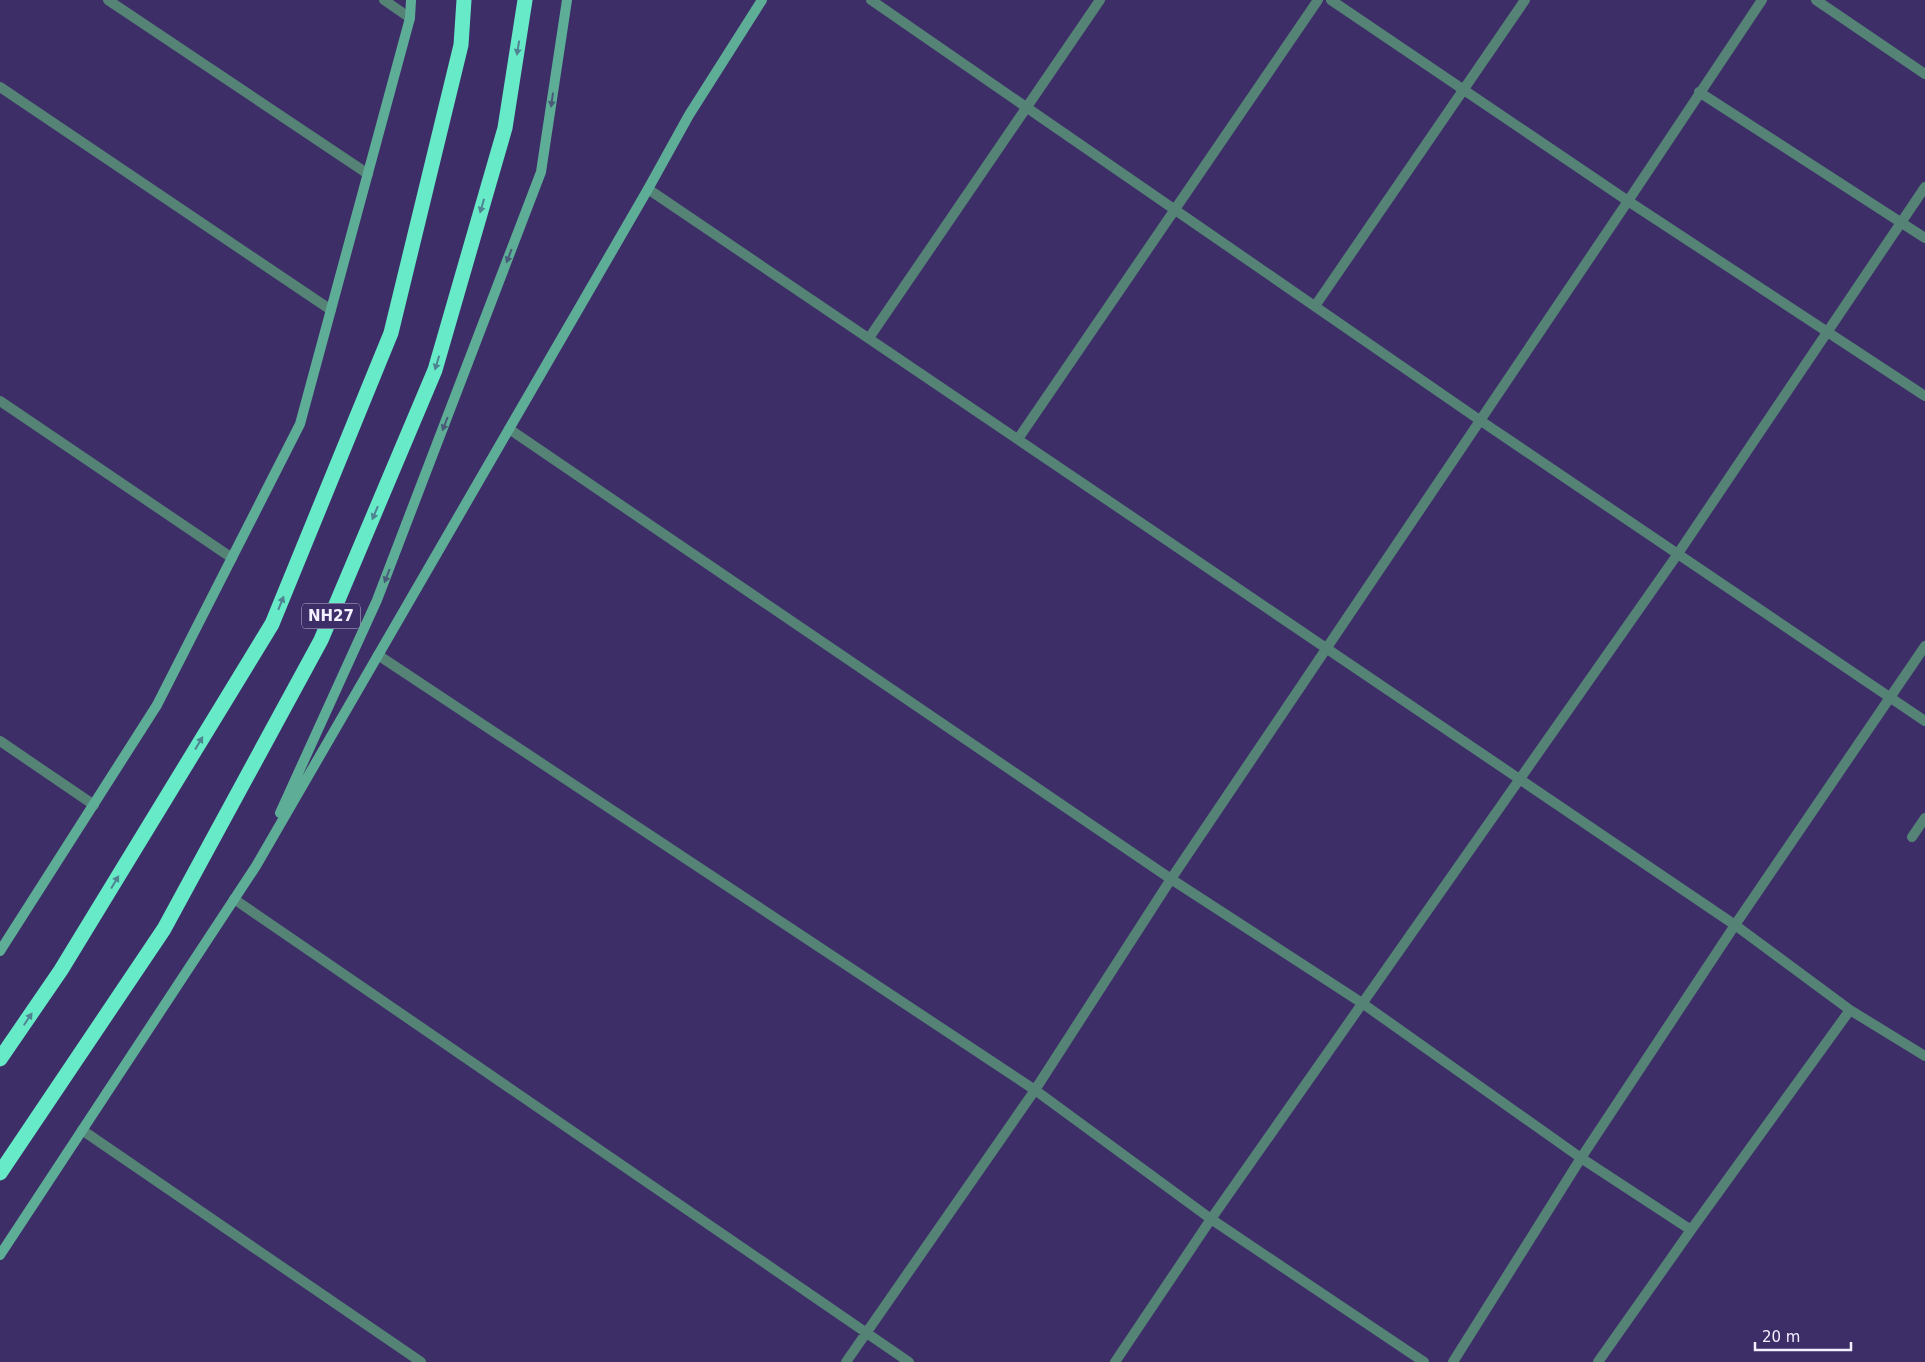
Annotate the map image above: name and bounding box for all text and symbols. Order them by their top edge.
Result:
one-way arrow [513,41,521,57]
one-way arrow [548,92,556,108]
one-way arrow [478,199,486,214]
one-way arrow [505,249,513,264]
one-way arrow [433,355,441,370]
one-way arrow [441,417,449,432]
one-way arrow [371,506,379,521]
one-way arrow [382,569,390,583]
one-way arrow [277,596,285,610]
road number: NH27 [302,604,360,628]
one-way arrow [195,737,204,750]
one-way arrow [110,875,119,888]
one-way arrow [23,1012,33,1026]
scale bar [1755,1320,1851,1352]
text: 20 m [1762,1328,1800,1346]

